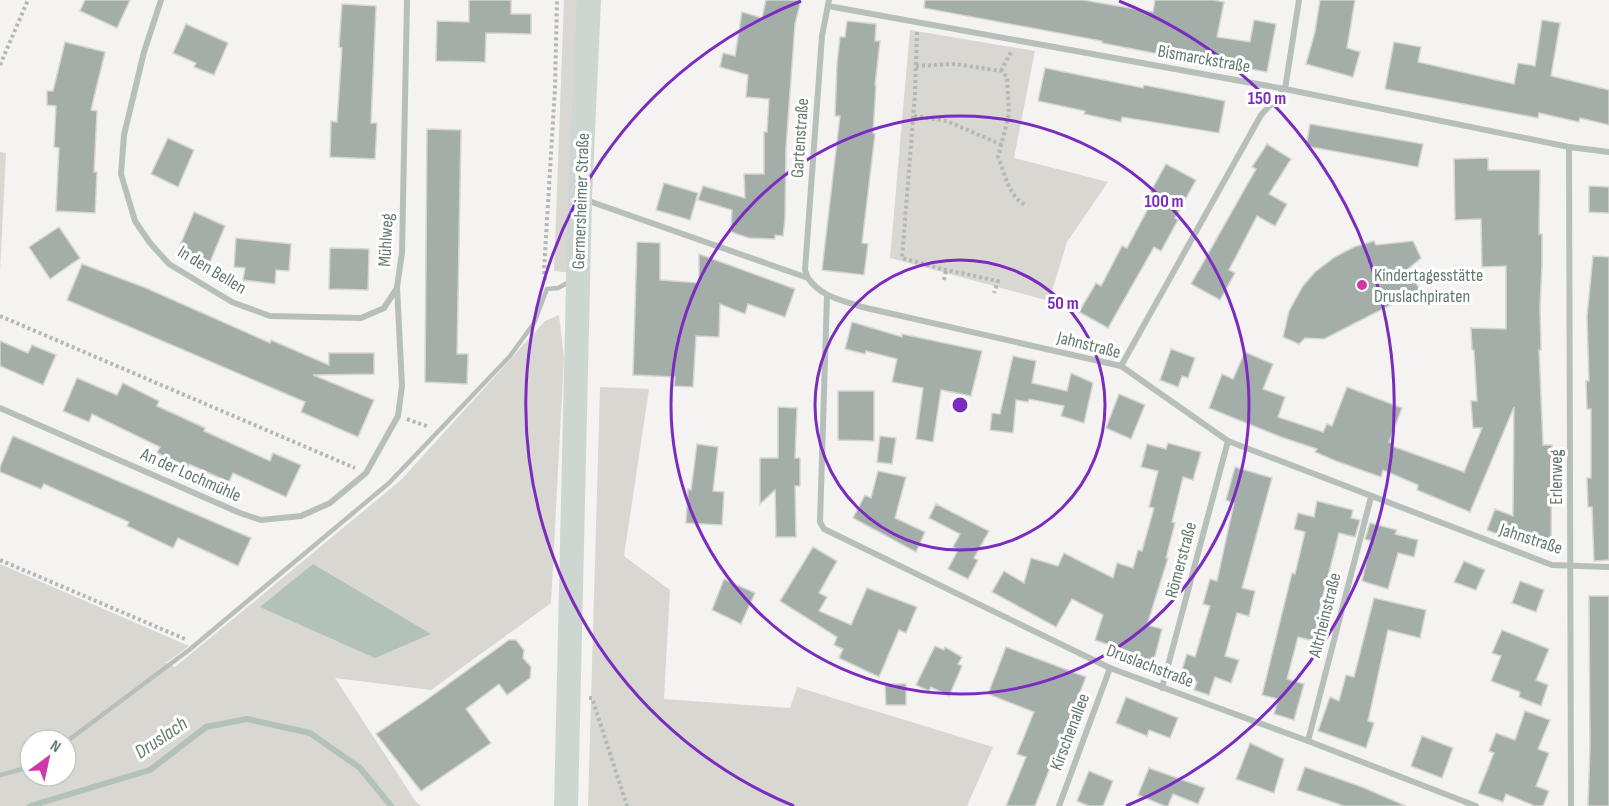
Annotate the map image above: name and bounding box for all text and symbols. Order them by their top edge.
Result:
street label: Bismarckstraße [1156,41,1252,77]
text: 150 m [1248,88,1286,109]
street label: Gartenstraße [787,97,813,179]
street label: Germersheimer Straße [568,132,594,270]
text: 100 m [1145,191,1184,212]
street label: Mühlweg [374,213,398,267]
street label: In den Bellen [174,241,250,299]
place label: Kindertagesstätte Druslachpiraten [1374,265,1483,307]
marker: Kindertagesstätte Druslachpiraten [1355,278,1369,292]
text: 50 m [1047,293,1079,314]
street label: Jahnstraße [1054,327,1123,363]
centre of rings [950,395,970,415]
street label: An der Lochmühle [137,443,244,506]
street label: Erlenweg [1546,449,1567,505]
street label: Jahnstraße [1496,519,1565,559]
street label: Römerstraße [1161,520,1201,600]
street label: Altrheinstraße [1304,570,1346,660]
street label: Druslachstraße [1103,640,1197,692]
street label: Kirschenallee [1046,691,1094,773]
water label: Druslach [130,712,192,764]
north arrow [18,728,78,788]
text: N [47,736,64,757]

